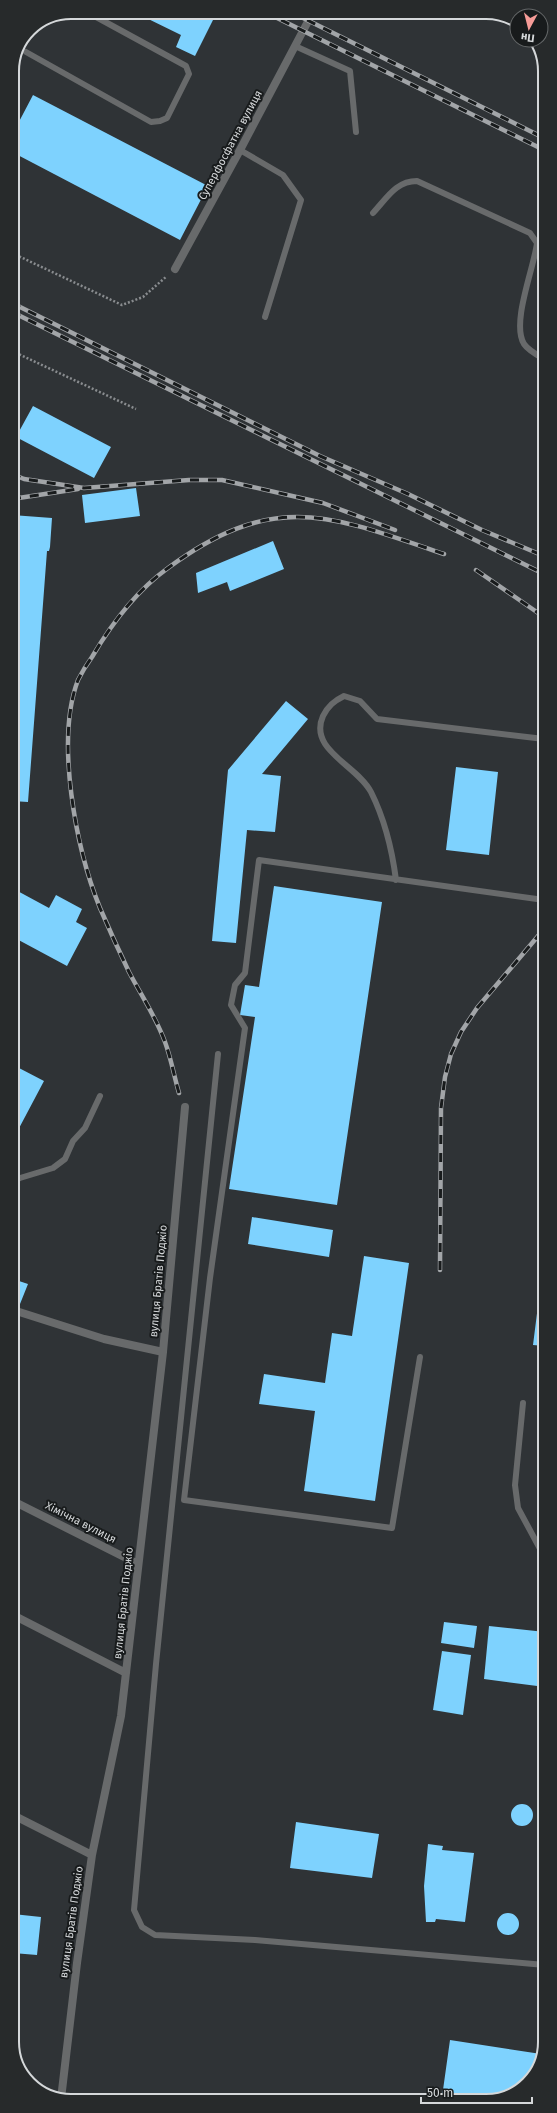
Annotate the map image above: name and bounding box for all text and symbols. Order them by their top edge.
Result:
north arrow [509,8,549,48]
text: Пн [520,30,535,45]
street label: Суперфосфатна вулиця [196,88,265,202]
street label: вулиця Братів Поджіо [147,1224,170,1338]
street label: Хімічна вулиця [43,1499,118,1546]
street label: вулиця Братів Поджіо [111,1546,136,1660]
street label: вулиця Братів Поджіо [57,1865,86,1979]
scale bar [421,2079,532,2105]
text: 50 m [427,2086,453,2100]

